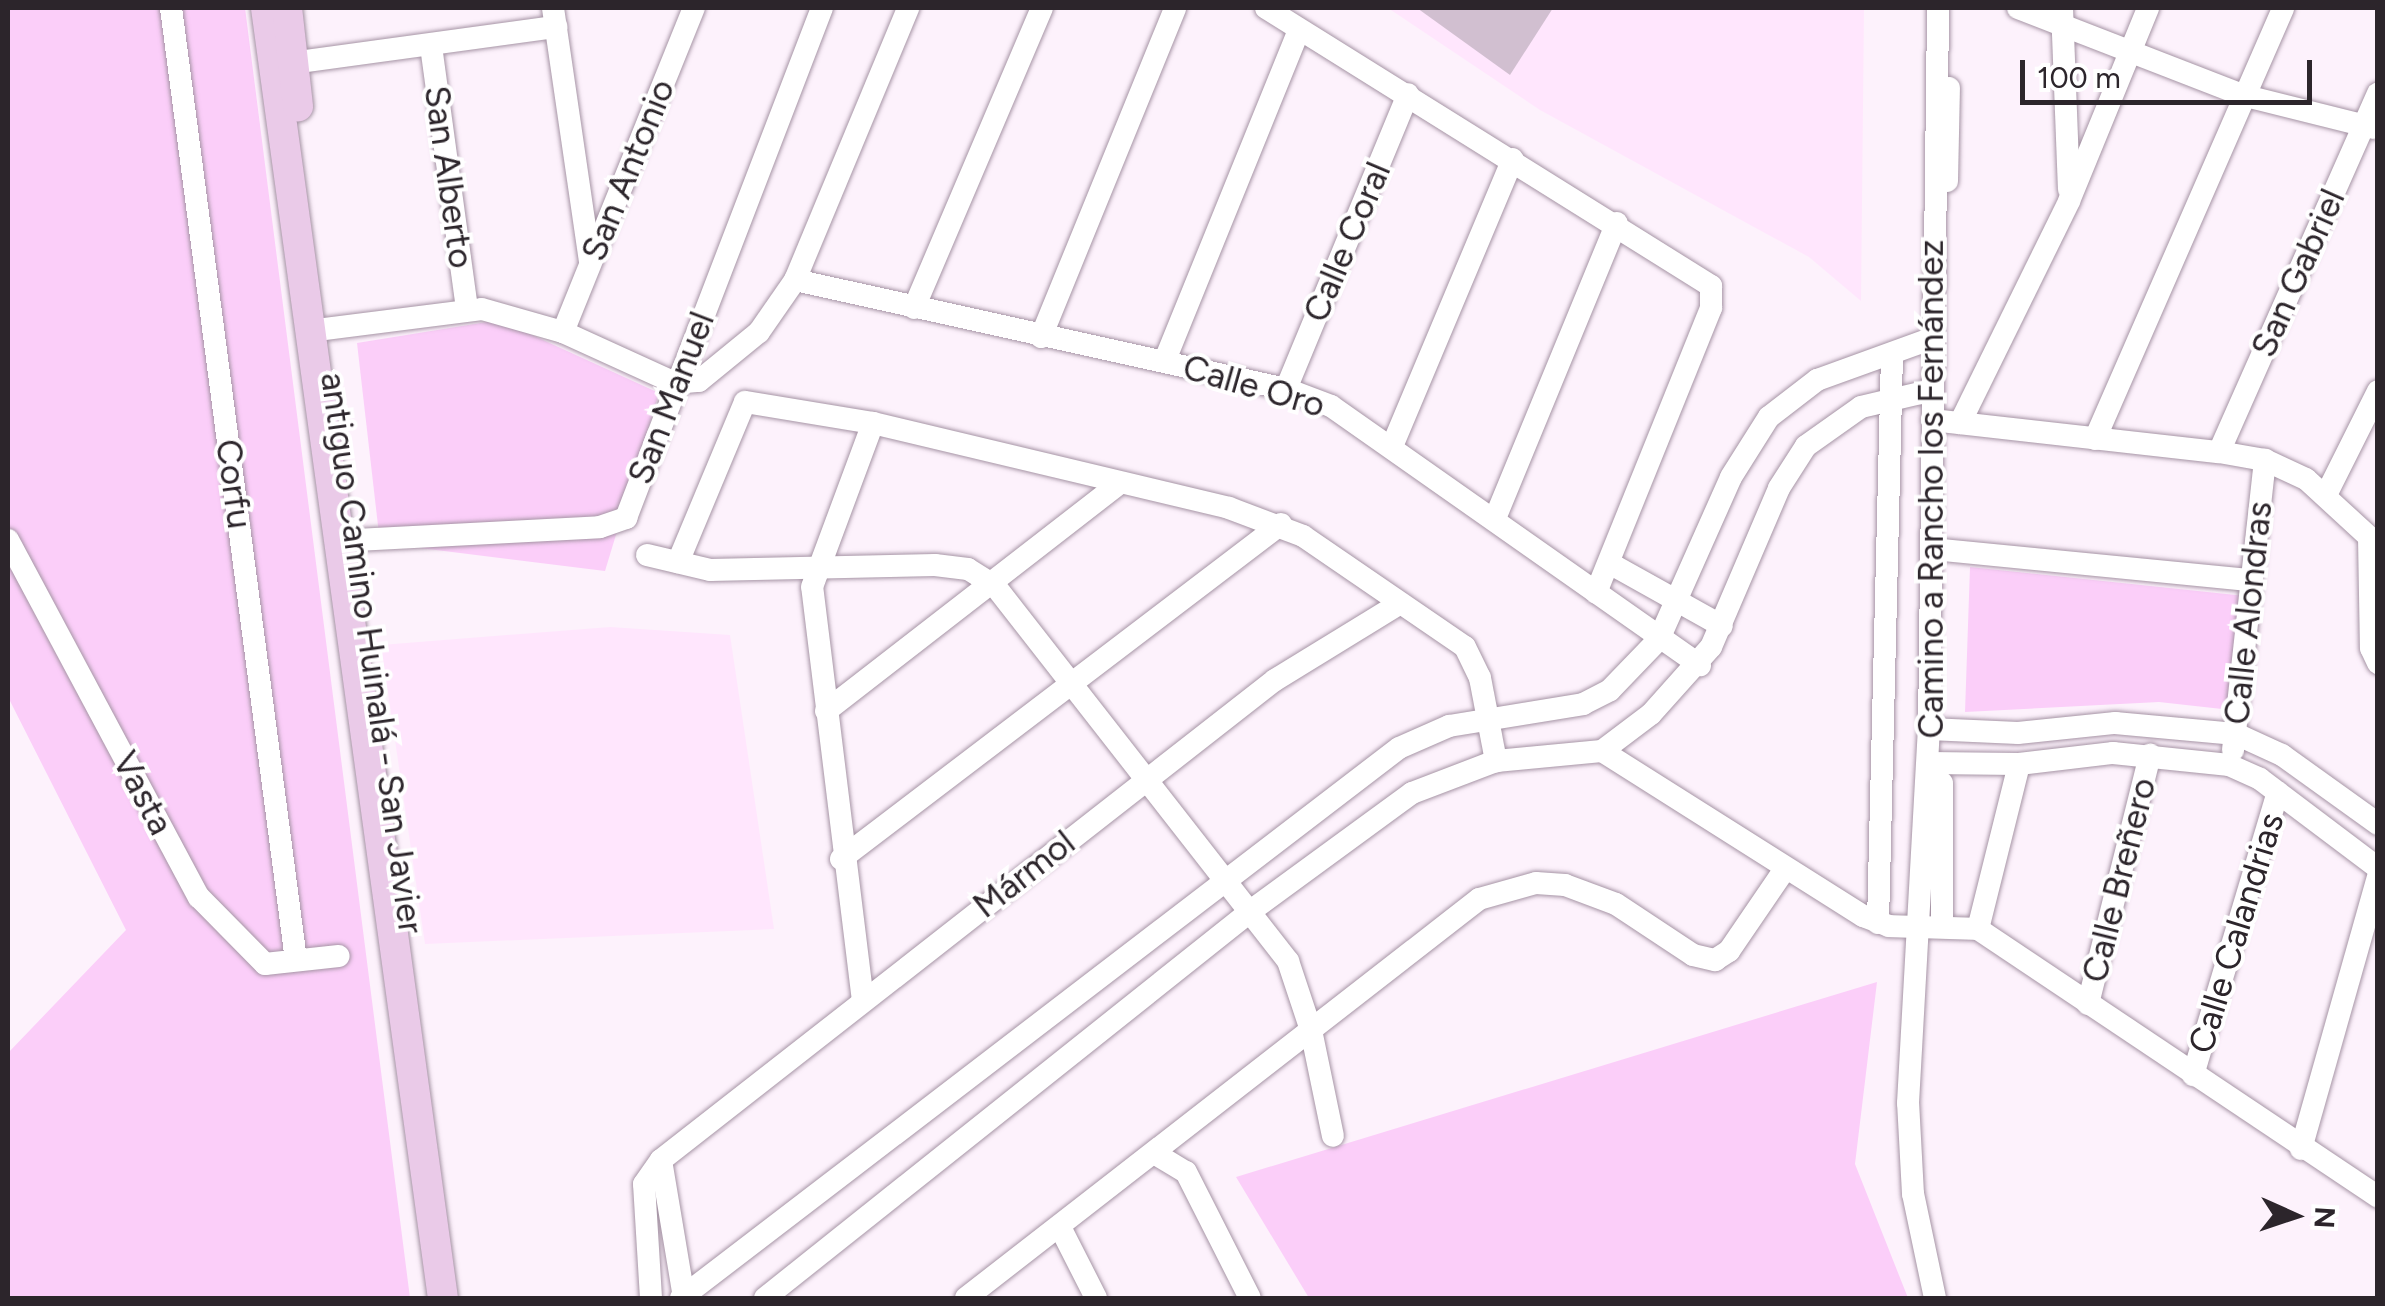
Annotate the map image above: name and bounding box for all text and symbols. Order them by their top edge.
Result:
scale bar [2025,40,2318,102]
text: 100 m [2037,59,2121,96]
street label: San Antonio [573,73,683,267]
street label: San Alberto [415,83,483,271]
street label: Calle Coral [1295,156,1399,328]
street label: San Gabriel [2242,183,2354,363]
street label: Camino a Rancho los Fernández [1910,239,1952,739]
street label: San Manuel [619,306,723,490]
street label: Calle Oro [1178,346,1330,426]
street label: antiguo Camino Huinalá - San Javier [312,370,432,936]
street label: Corfu [207,437,261,531]
street label: Calle Alondras [2215,499,2281,727]
street label: Vasta [104,744,182,842]
street label: Calle Breñero [2073,773,2165,987]
street label: Calle Calandrias [2180,808,2292,1058]
street label: Mármol [965,821,1083,927]
north arrow [2245,1166,2345,1266]
text: N [2307,1206,2343,1229]

